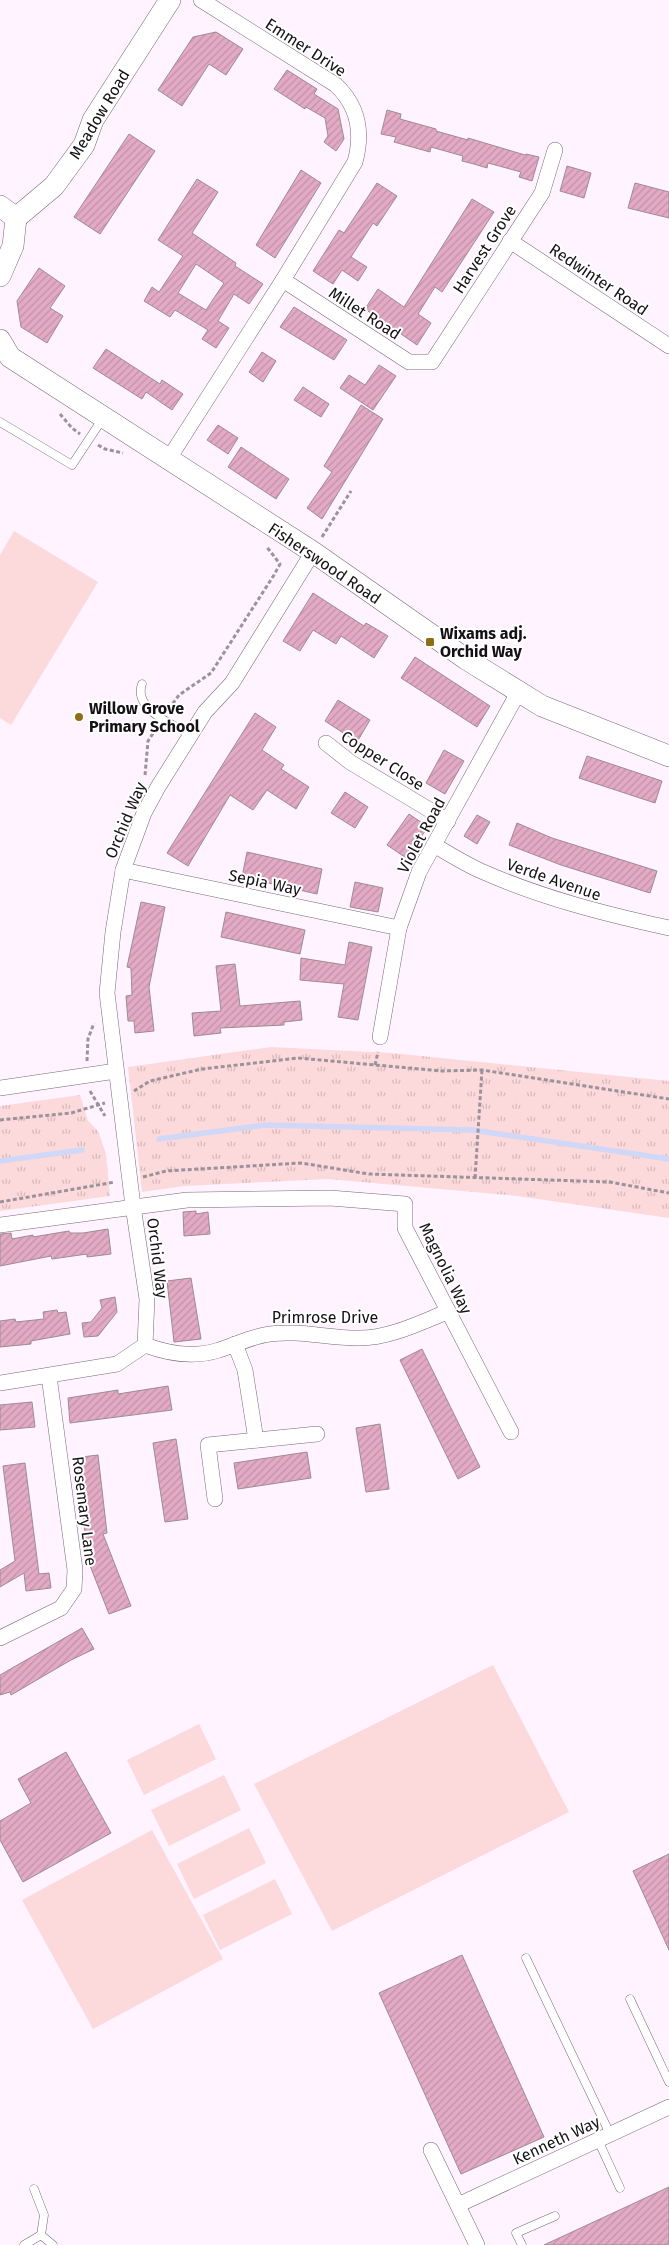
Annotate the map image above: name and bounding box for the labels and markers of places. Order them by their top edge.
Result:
place label: Wixams adj. Orchid Way [440,624,527,661]
marker: Wixams adj. Orchid Way [424,636,436,648]
place label: Willow Grove Primary School [89,699,200,736]
marker: Willow Grove Primary School [73,711,85,723]

